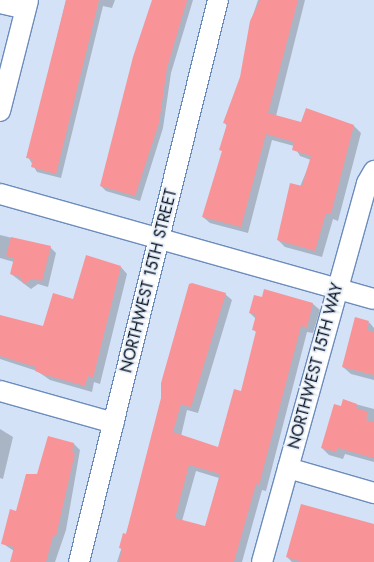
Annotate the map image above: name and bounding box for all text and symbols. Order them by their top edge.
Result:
street label: NORTHWEST 15TH STREET [117,187,181,375]
street label: NORTHWEST 15TH WAY [285,281,347,451]

